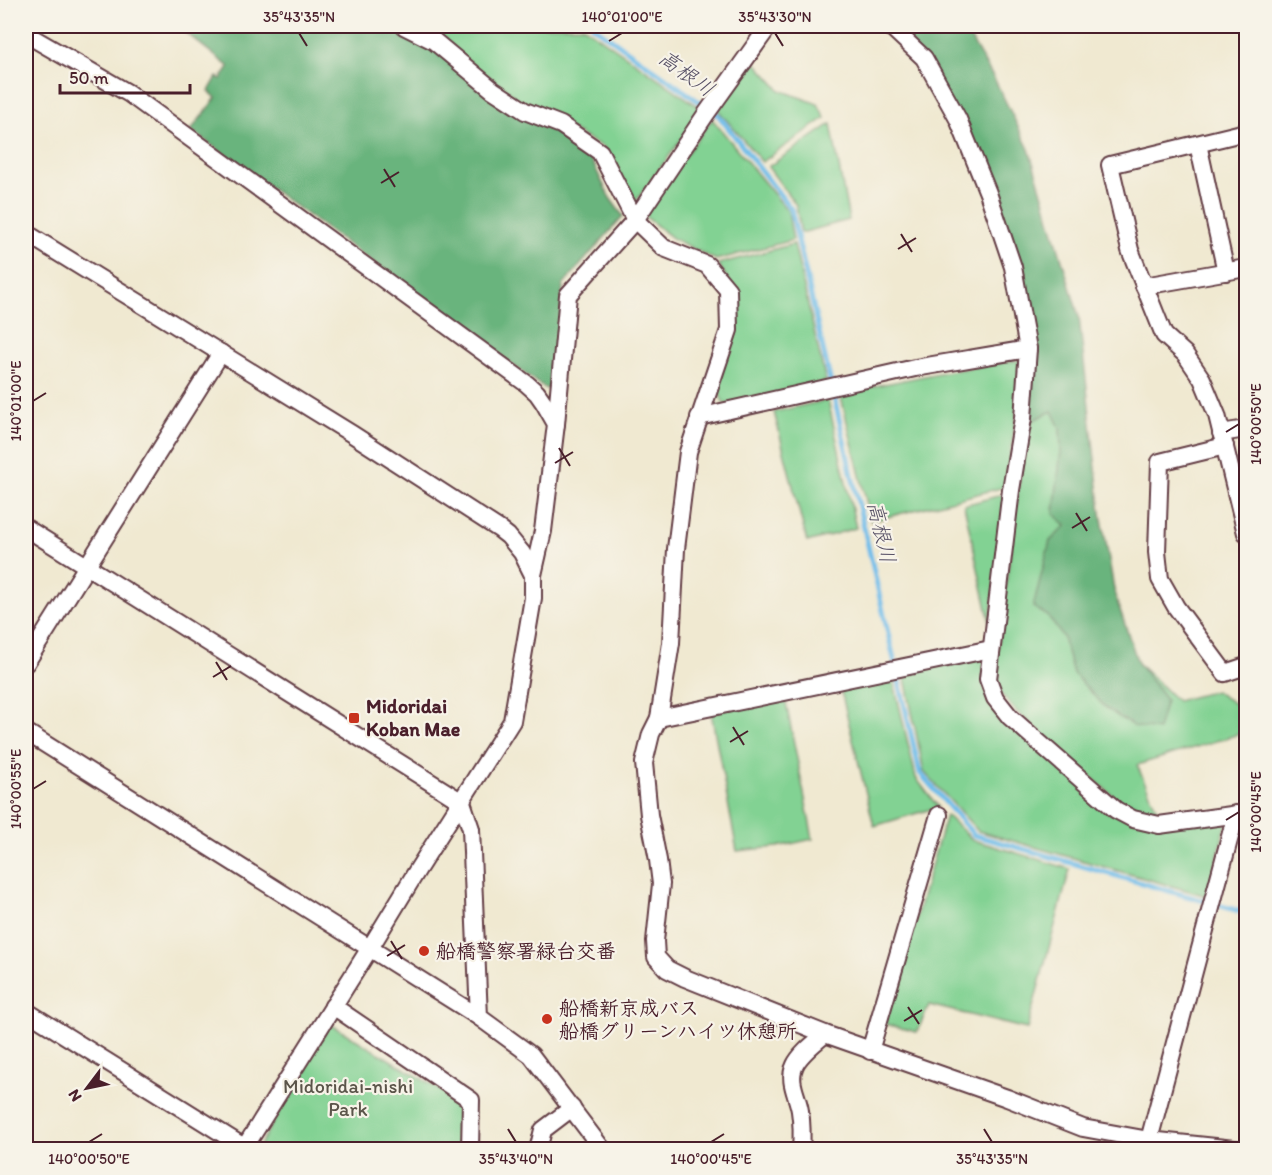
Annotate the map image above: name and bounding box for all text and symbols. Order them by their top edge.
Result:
text: 35°43'35"N [263,8,335,26]
text: 140°01'00"E [582,8,662,26]
text: 35°43'30"N [738,8,812,26]
water label: 高根川 [654,44,720,102]
scale bar [60,57,190,95]
text: 50 m [69,67,109,89]
text: 140°01'00"E [7,361,25,441]
text: 140°00'50"E [1247,383,1265,465]
water label: 高根川 [863,498,901,566]
place label: Midoridai Koban Mae [366,694,461,741]
marker: Midoridai Koban Mae [347,711,361,725]
text: 140°00'55"E [7,749,25,829]
text: 140°00'45"E [1247,771,1265,853]
place label: 船橋警察署緑台交番 [436,939,616,963]
marker: 船橋警察署緑台交番 [417,944,431,958]
place label: 船橋新京成バス 船橋グリーンハイツ休憩所 [559,996,797,1043]
marker: 船橋新京成バス 船橋グリーンハイツ休憩所 [540,1012,554,1026]
north arrow [57,1058,117,1118]
park label: Midoridai-nishi Park [283,1074,413,1121]
text: N [64,1086,86,1105]
text: 140°00'50"E [48,1150,130,1168]
text: 35°43'40"N [479,1150,553,1168]
text: 140°00'45"E [670,1150,752,1168]
text: 35°43'35"N [956,1150,1028,1168]

